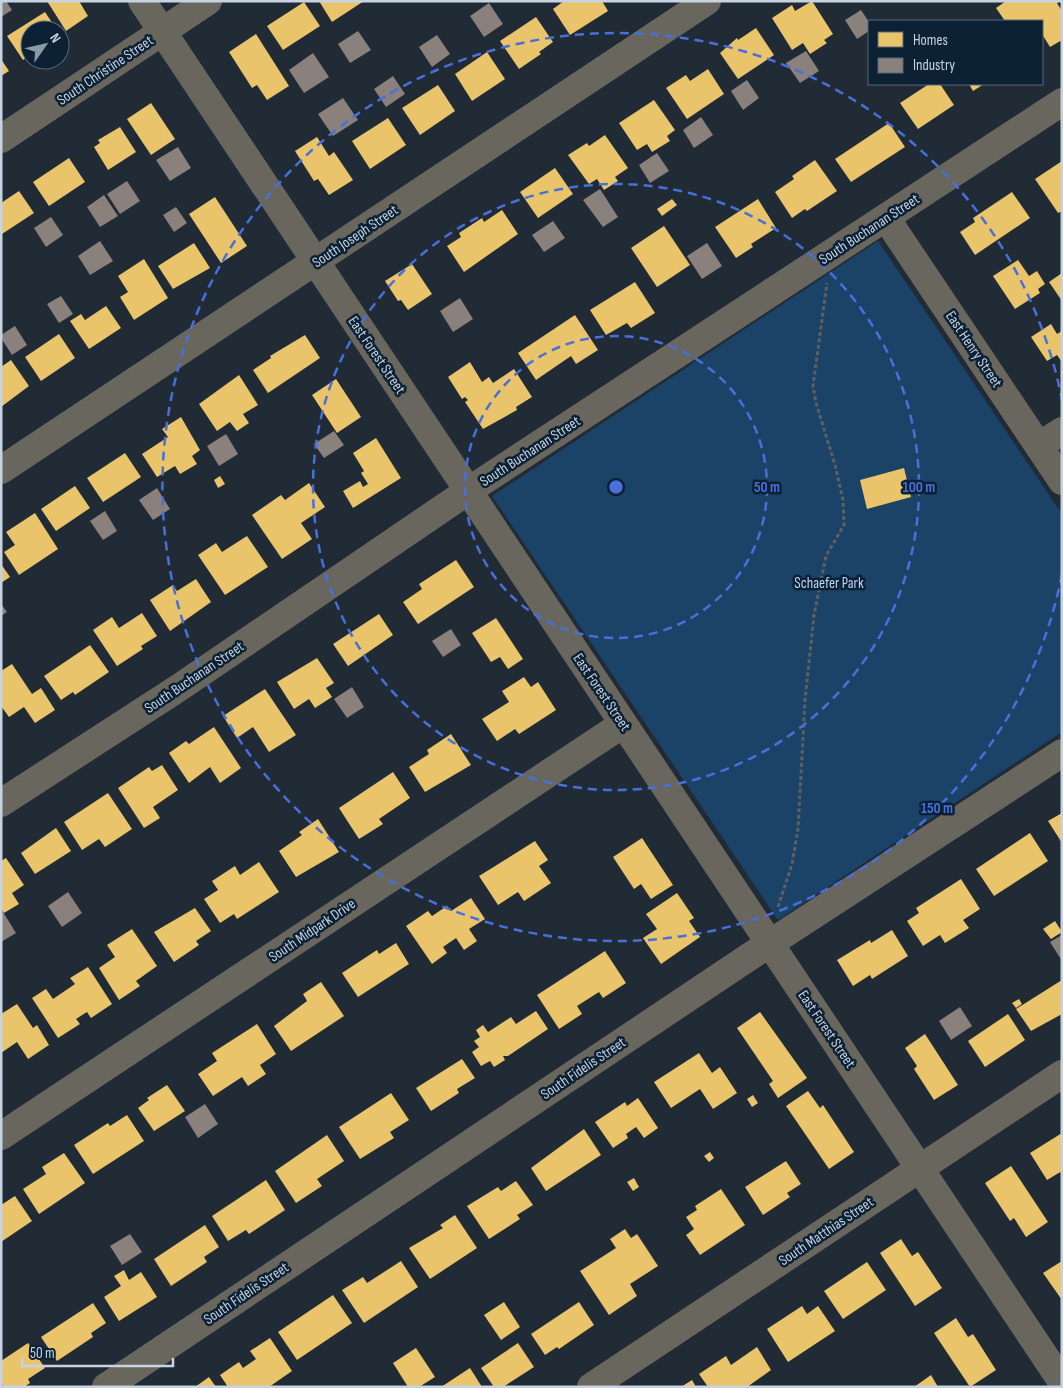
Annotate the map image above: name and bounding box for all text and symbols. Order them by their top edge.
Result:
north arrow [20,20,70,70]
legend [868,20,1043,85]
text: N [46,30,65,46]
street label: South Christine Street [53,31,158,110]
text: Homes [913,31,948,50]
text: Industry [913,56,955,75]
street label: South Buchanan Street [815,190,923,269]
street label: South Joseph Street [309,200,402,272]
street label: East Henry Street [941,307,1006,392]
street label: East Forest Street [344,313,410,398]
street label: South Buchanan Street [476,412,584,491]
centre of rings [607,478,625,496]
text: 50 m [754,478,780,497]
text: 100 m [903,478,935,497]
park label: Schaefer Park [794,574,864,593]
street label: South Buchanan Street [141,637,248,718]
street label: East Forest Street [569,650,635,735]
text: 150 m [921,799,953,818]
street label: South Midpark Drive [265,894,359,966]
street label: East Forest Street [794,987,860,1072]
street label: South Fidelis Street [537,1033,630,1104]
street label: South Matthias Street [775,1192,878,1270]
street label: South Fidelis Street [200,1258,293,1329]
scale bar [22,1336,174,1368]
text: 50 m [30,1344,55,1363]

